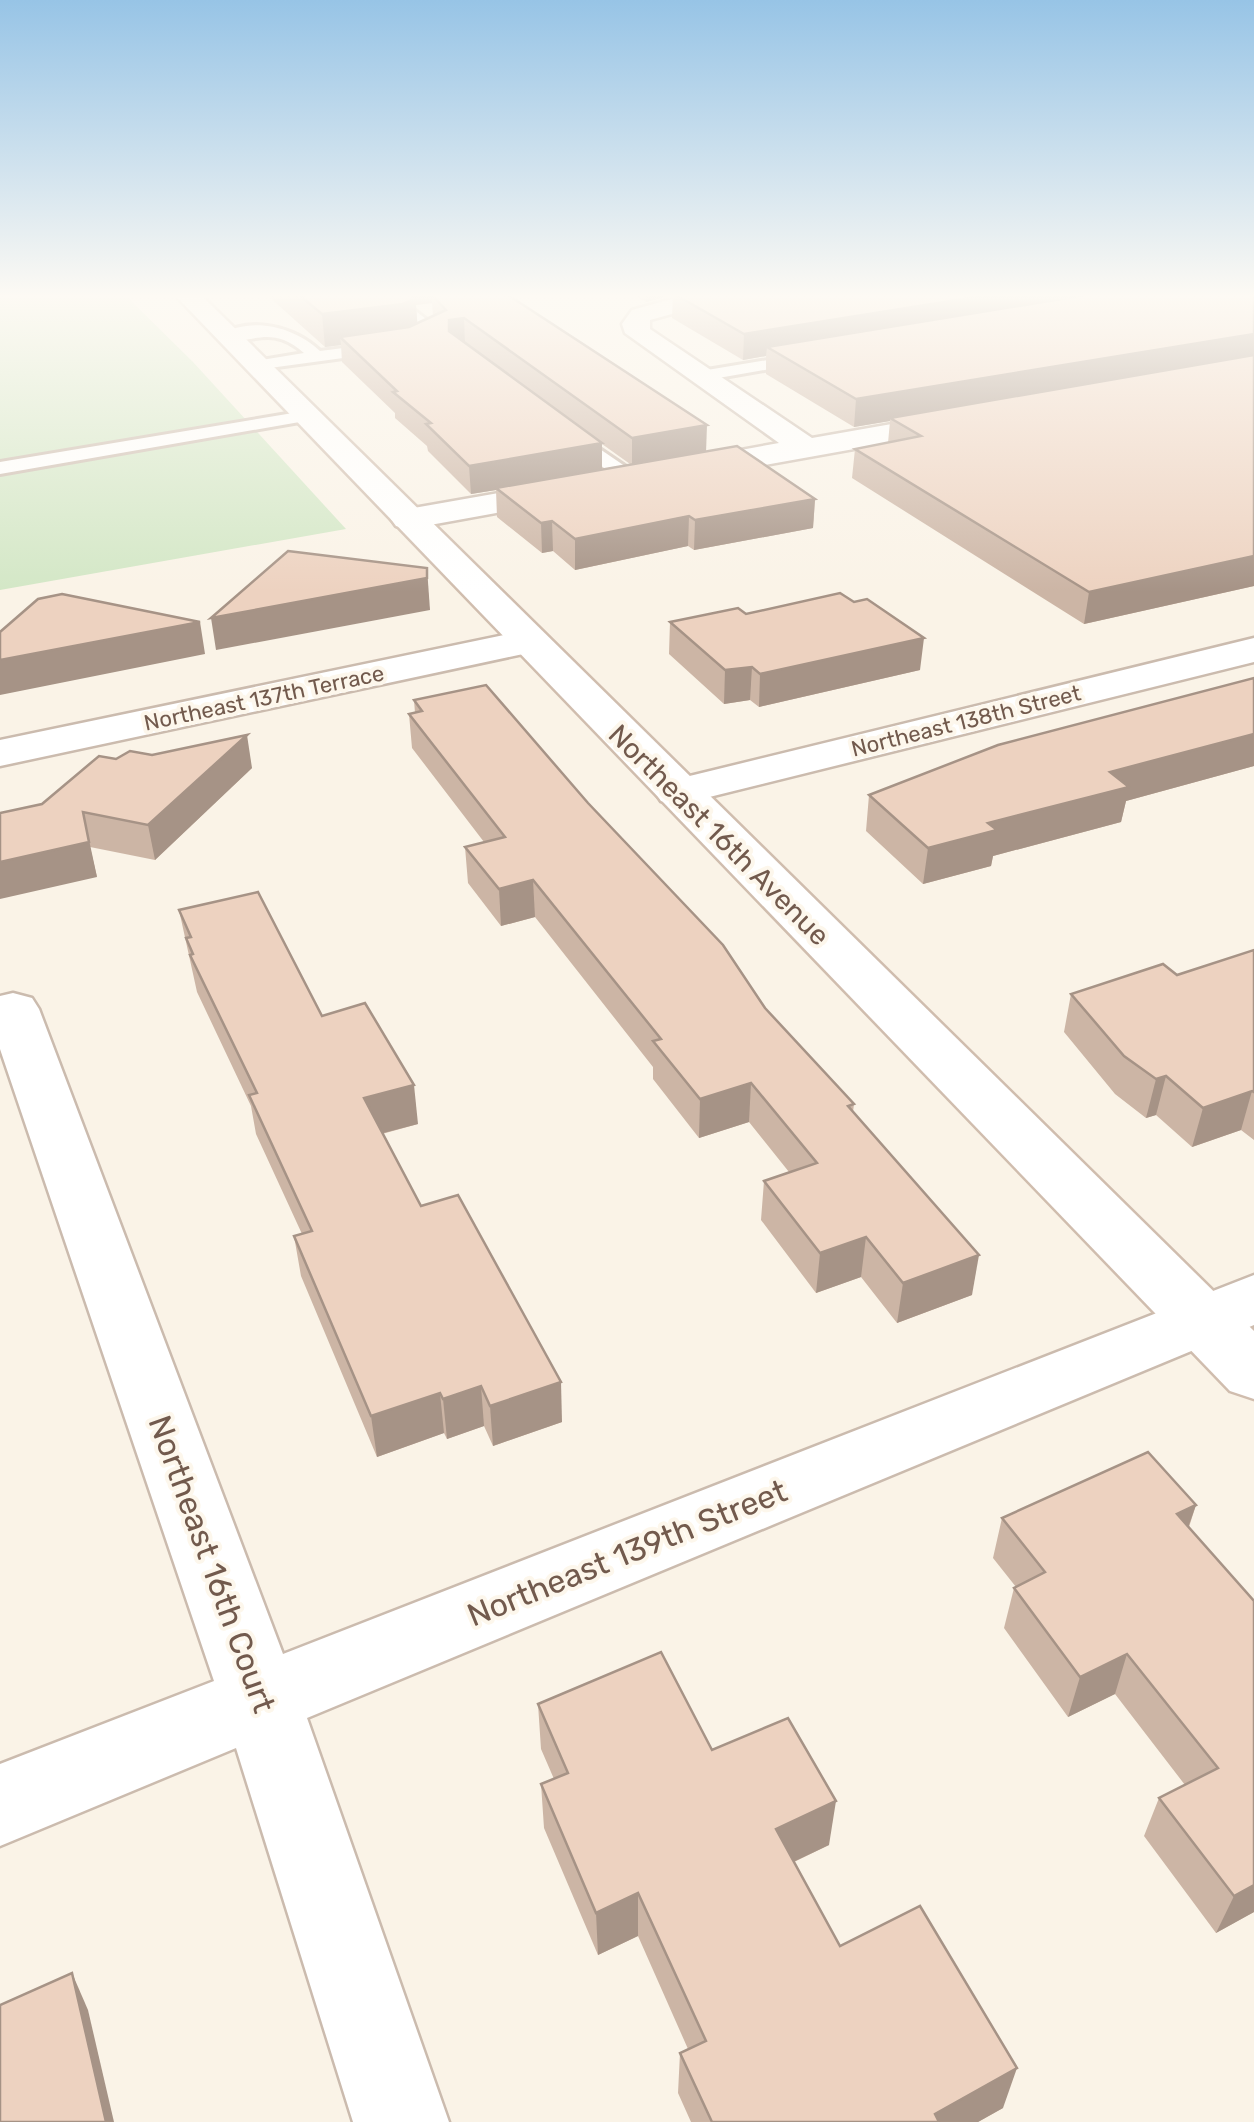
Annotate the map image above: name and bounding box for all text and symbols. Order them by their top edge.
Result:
street label: Northeast 137th Terrace [141,659,387,737]
street label: Northeast 138th Street [848,679,1084,763]
street label: Northeast 16th Avenue [602,718,836,952]
street label: Northeast 16th Court [141,1410,283,1718]
street label: Northeast 139th Street [462,1471,792,1635]

